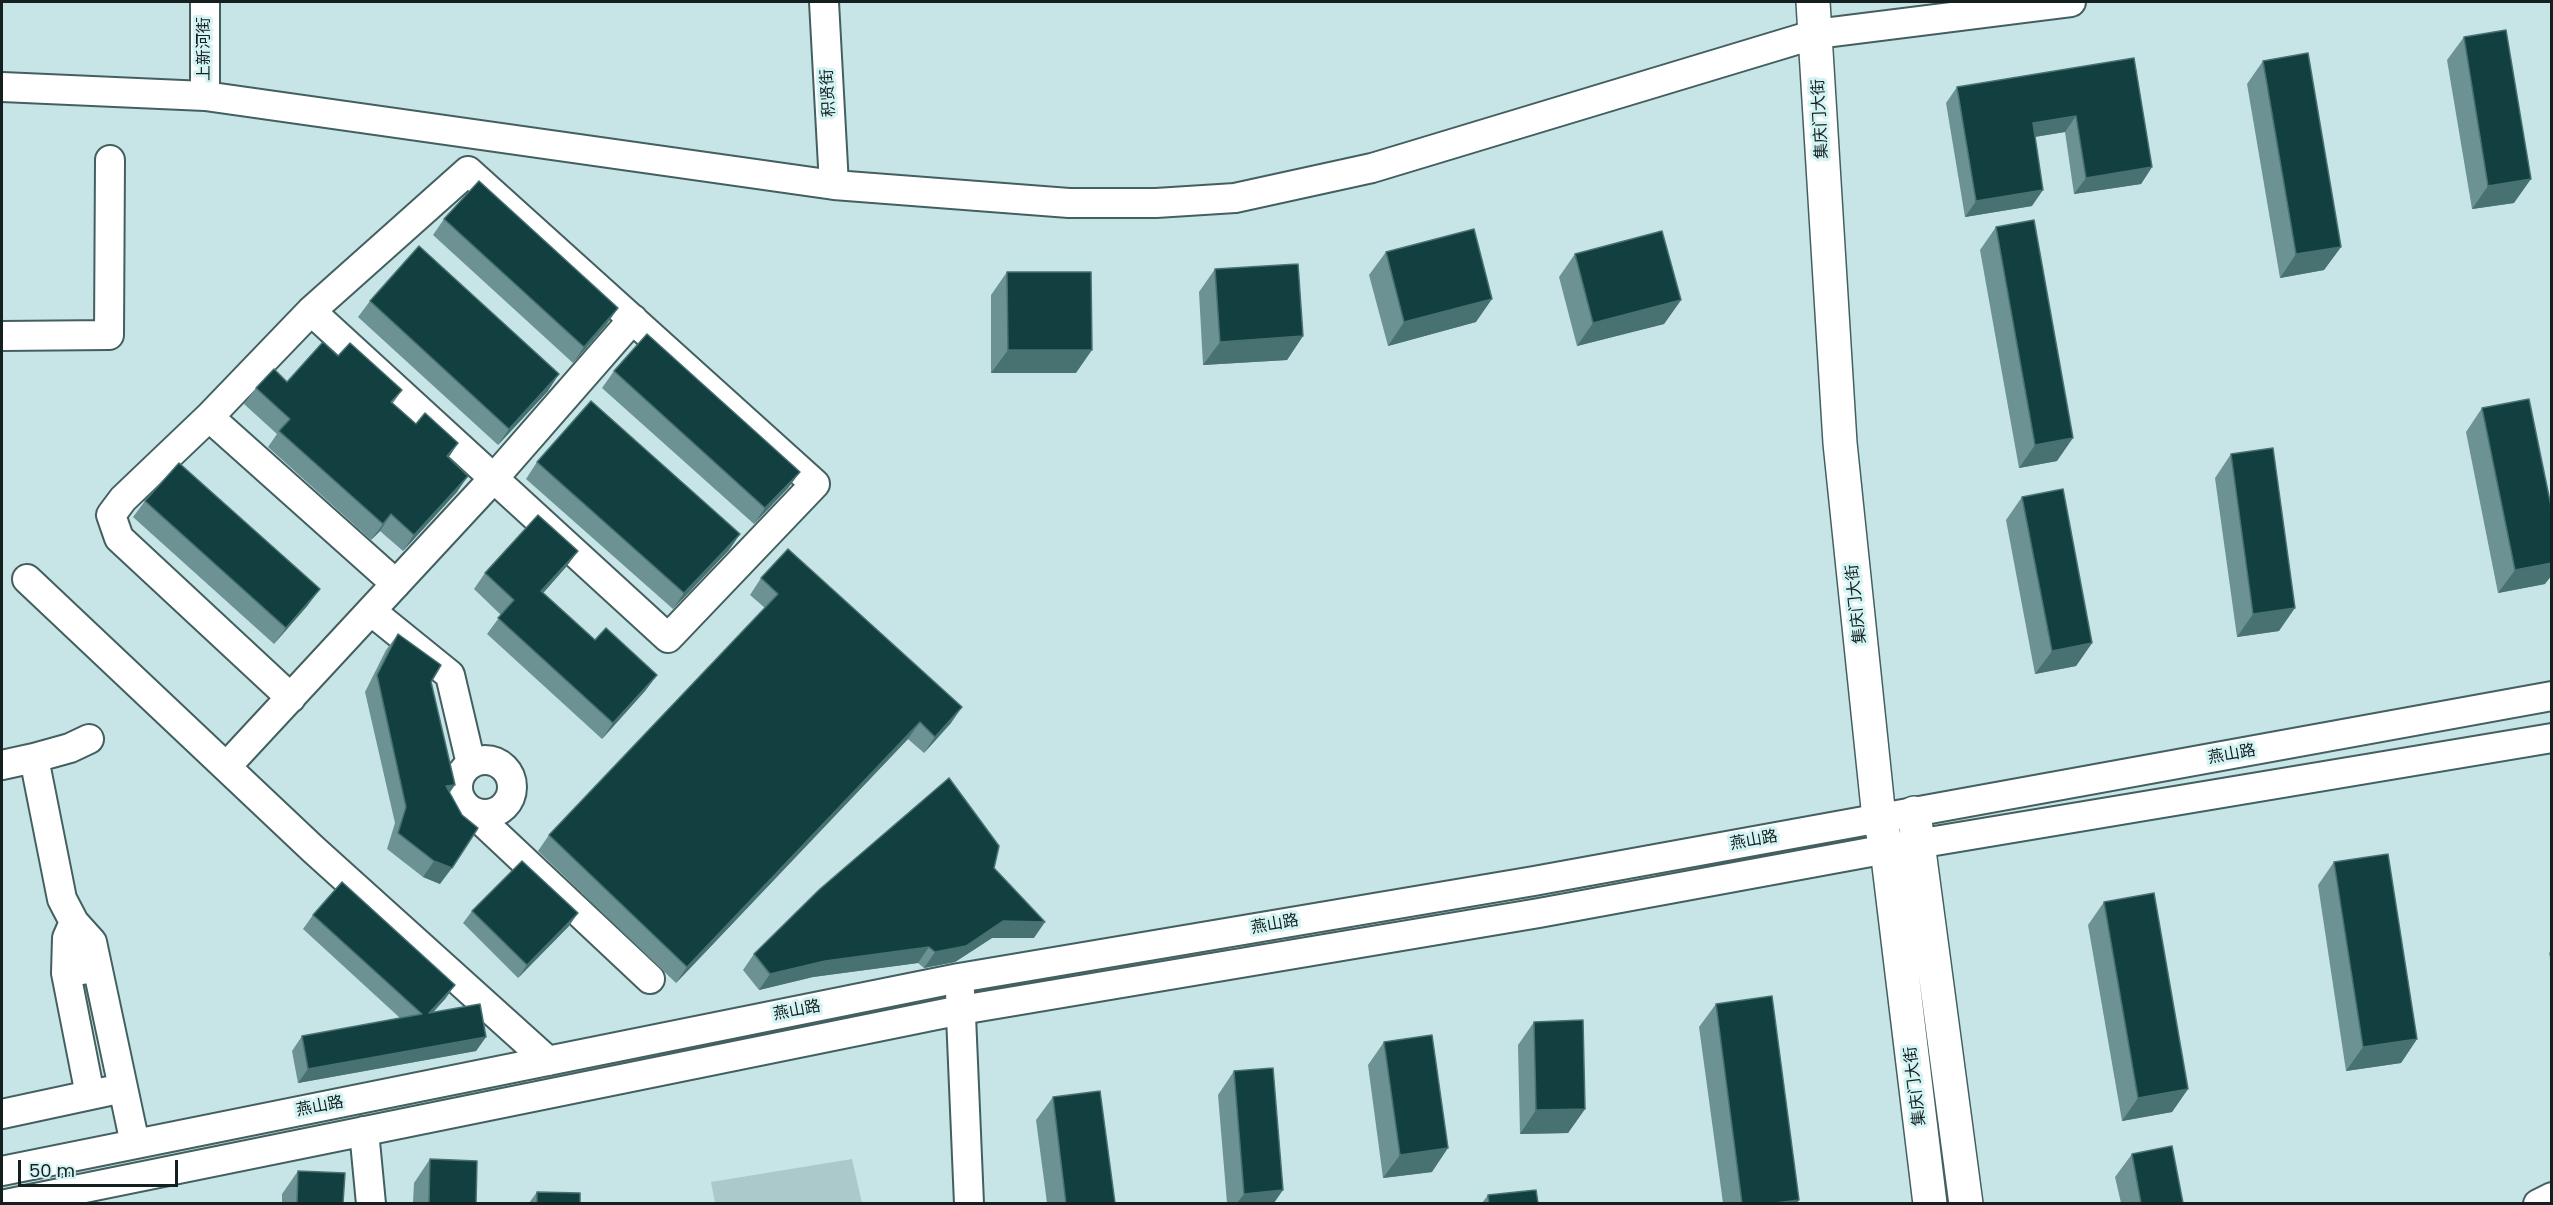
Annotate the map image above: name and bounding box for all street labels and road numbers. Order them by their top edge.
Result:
street label: 上新河街 [195,17,215,81]
street label: 积贤街 [818,69,840,117]
street label: 集庆门大街 [1809,79,1833,159]
street label: 集庆门大街 [1843,563,1871,645]
street label: 燕山路 [2207,741,2257,769]
street label: 燕山路 [1729,827,1779,855]
street label: 燕山路 [1250,911,1300,939]
street label: 燕山路 [772,997,822,1025]
street label: 集庆门大街 [1902,1045,1930,1127]
street label: 燕山路 [295,1093,345,1121]

